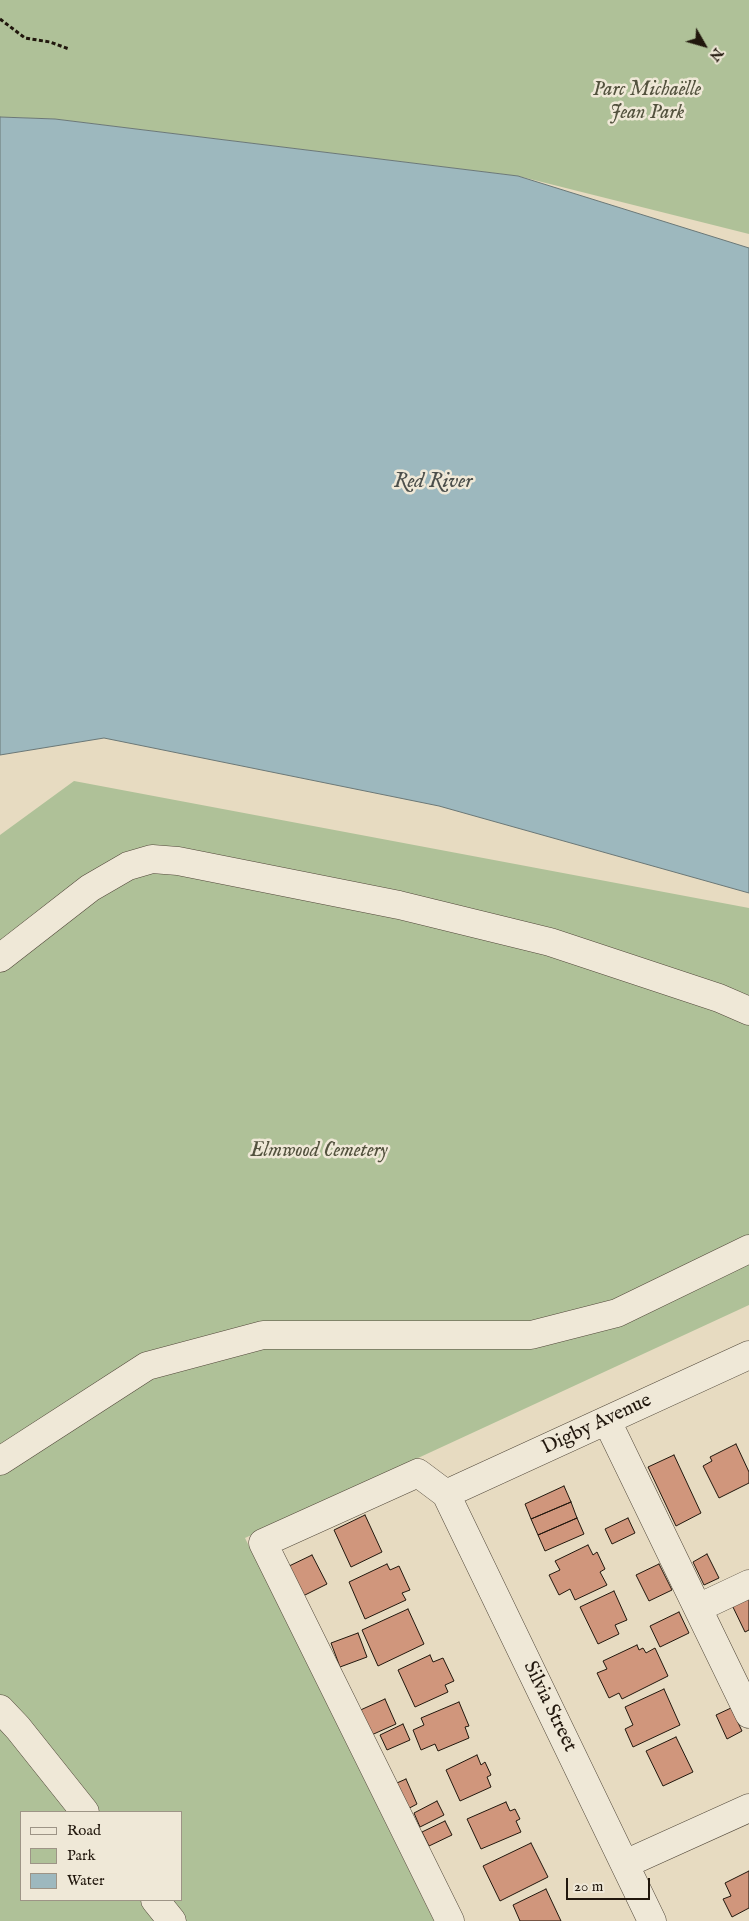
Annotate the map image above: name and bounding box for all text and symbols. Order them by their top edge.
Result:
north arrow [679,20,729,70]
text: N [705,44,727,65]
park label: Parc Michaëlle Jean Park [593,79,701,126]
water label: Red River [394,470,472,496]
park label: Elmwood Cemetery [250,1140,388,1164]
street label: Digby Avenue [538,1389,656,1461]
street label: Silvia Street [517,1658,581,1756]
legend [20,1811,182,1901]
text: Road [67,1821,101,1840]
text: Park [67,1846,96,1865]
scale bar [569,1868,653,1900]
text: Water [67,1871,104,1890]
text: 20 m [574,1877,603,1896]

